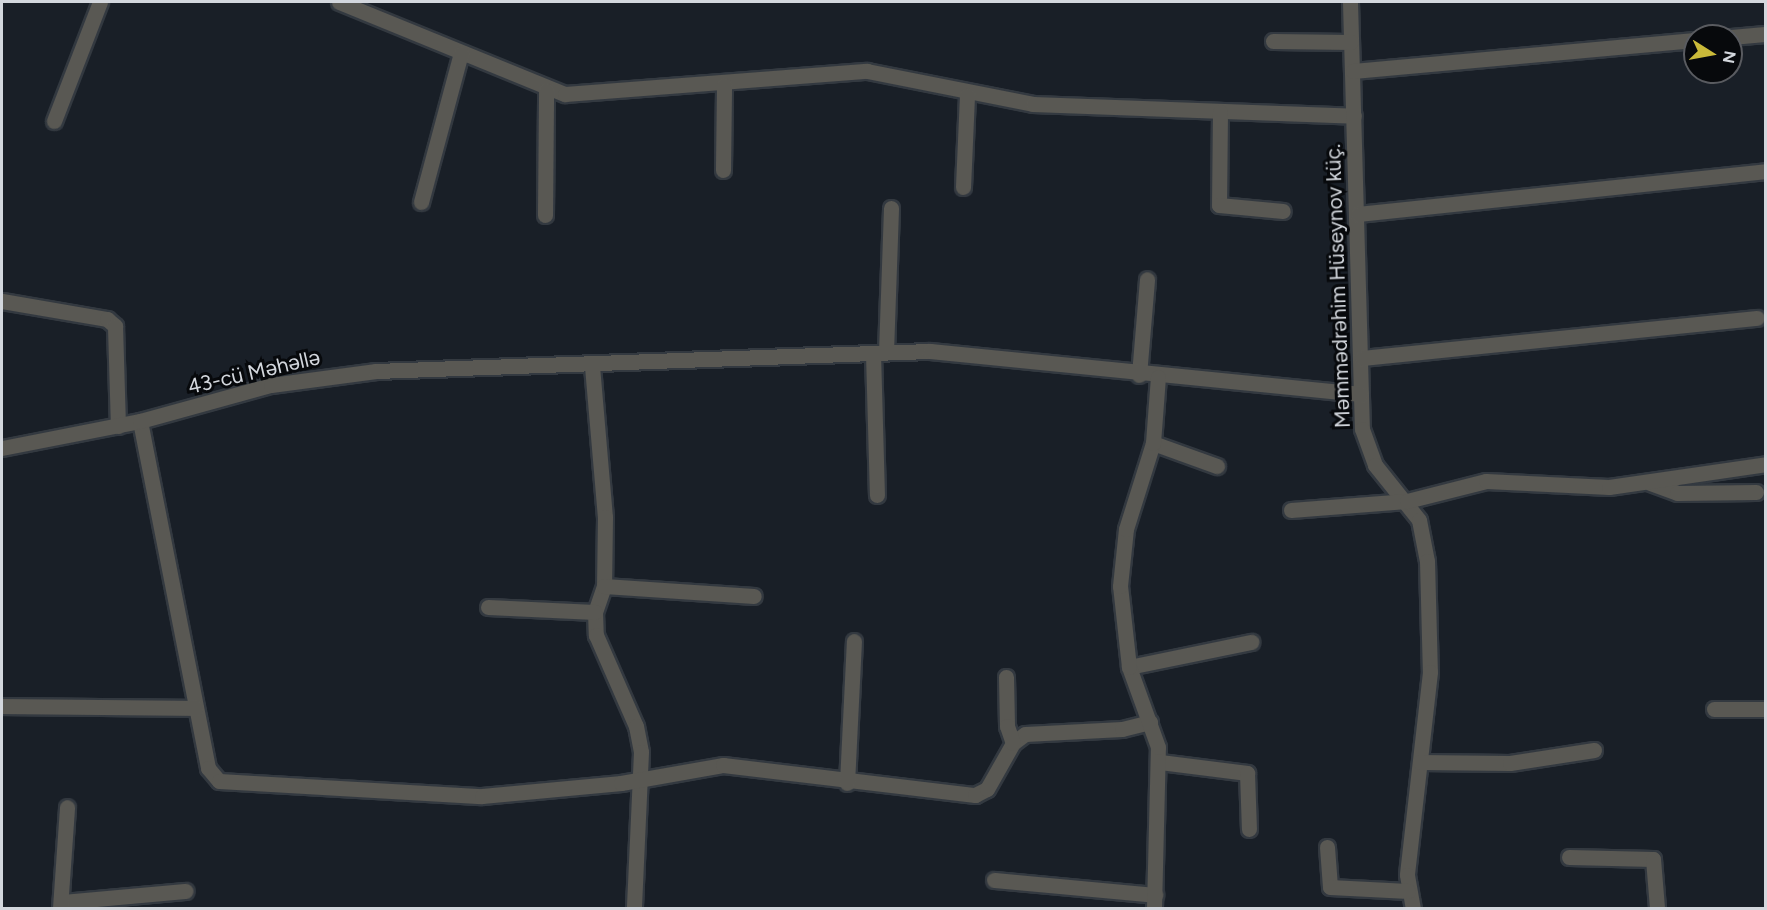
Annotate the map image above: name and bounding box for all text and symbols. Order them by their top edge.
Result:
north arrow [1683,24,1743,84]
text: N [1719,49,1740,65]
street label: Məmmədrəhim Hüseynov küç. [1320,143,1356,429]
street label: 43-cü Məhəllə [185,345,323,399]

